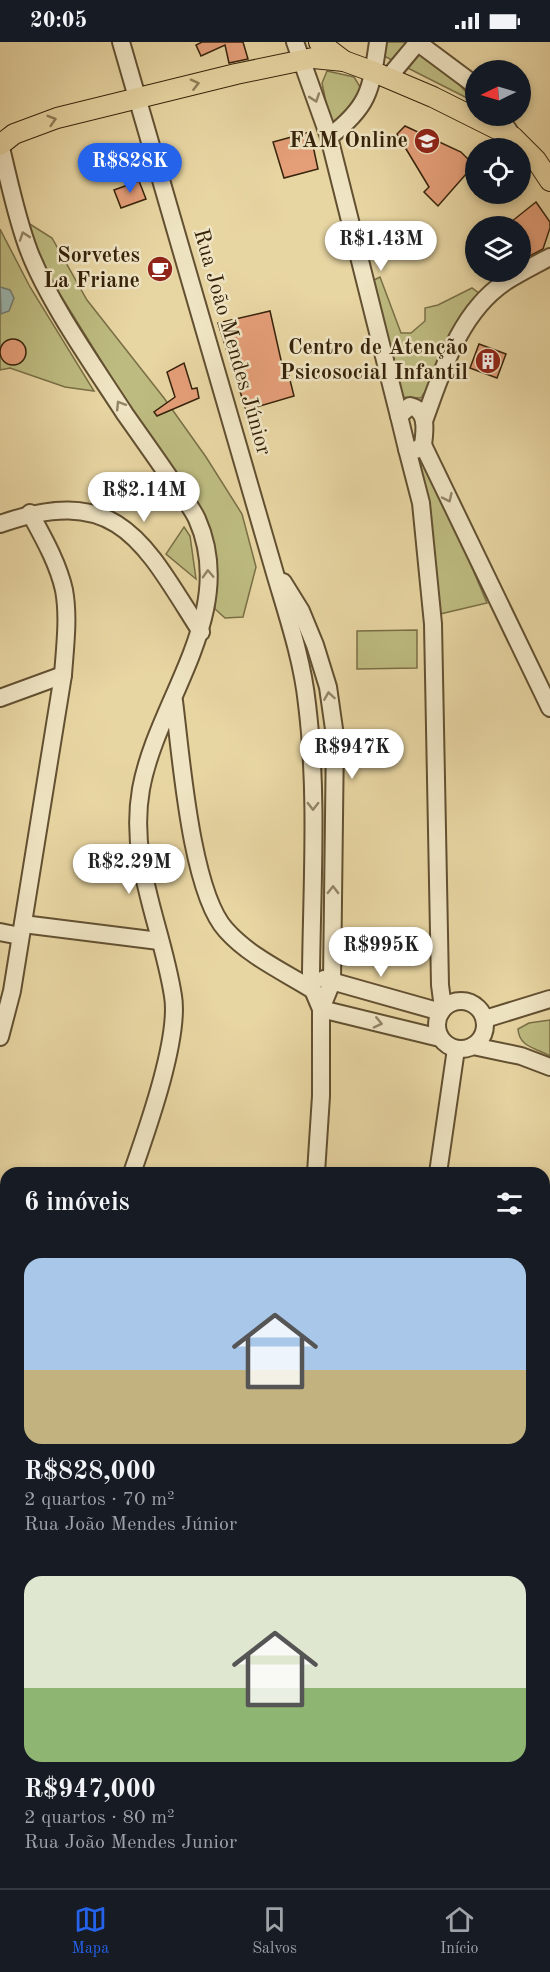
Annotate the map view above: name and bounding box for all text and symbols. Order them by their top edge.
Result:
text: 20:05 [30,10,87,32]
north arrow [465,60,531,126]
map controls [465,60,531,282]
one-way arrow [189,79,200,91]
one-way arrow [308,92,321,103]
one-way arrow [46,115,57,127]
school or university icon: FAM Online [412,126,442,156]
place label: FAM Online [289,130,408,152]
button: locate [465,138,531,204]
pin: R$828K [81,143,179,194]
text: R$828K [92,152,168,172]
button: layers [465,216,531,282]
pin: R$1.43M [326,221,436,272]
street label: Rua João Mendes Júnior [189,226,275,458]
text: R$1.43M [339,230,423,250]
one-way arrow [18,231,31,242]
place label: Sorvetes La Friane [43,245,140,292]
cafe icon: Sorvetes La Friane [145,254,175,284]
place label: Centro de Atenção Psicosocial Infantil [279,337,468,384]
building icon: Centro de Atenção Psicosocial Infantil [473,346,503,376]
one-way arrow [115,401,127,411]
pin: R$2.14M [89,472,199,523]
text: R$2.14M [102,481,186,501]
one-way arrow [441,491,453,502]
one-way arrow [202,570,214,579]
one-way arrow [323,691,336,701]
pin: R$947K [303,729,401,780]
text: R$947K [314,738,390,758]
one-way arrow [306,801,319,810]
pin: R$2.29M [74,844,184,895]
text: R$2.29M [87,853,171,873]
one-way arrow [327,886,340,895]
pin: R$995K [332,927,430,978]
text: R$995K [343,936,419,956]
one-way arrow [372,1015,382,1028]
icon: filters [493,1187,526,1220]
text: 6 imóveis [24,1190,130,1216]
icon: home [221,1297,329,1405]
text: R$828,000 [24,1459,156,1485]
text: 2 quartos · 70 m² [24,1490,175,1510]
text: Rua João Mendes Júnior [24,1515,237,1535]
icon: home [221,1615,329,1723]
text: R$947,000 [24,1777,156,1803]
text: 2 quartos · 80 m² [24,1808,175,1828]
text: Rua João Mendes Junior [24,1833,237,1853]
tab: Mapa [72,1903,109,1959]
tab: Salvos [252,1903,297,1959]
tab: Início [440,1903,478,1959]

